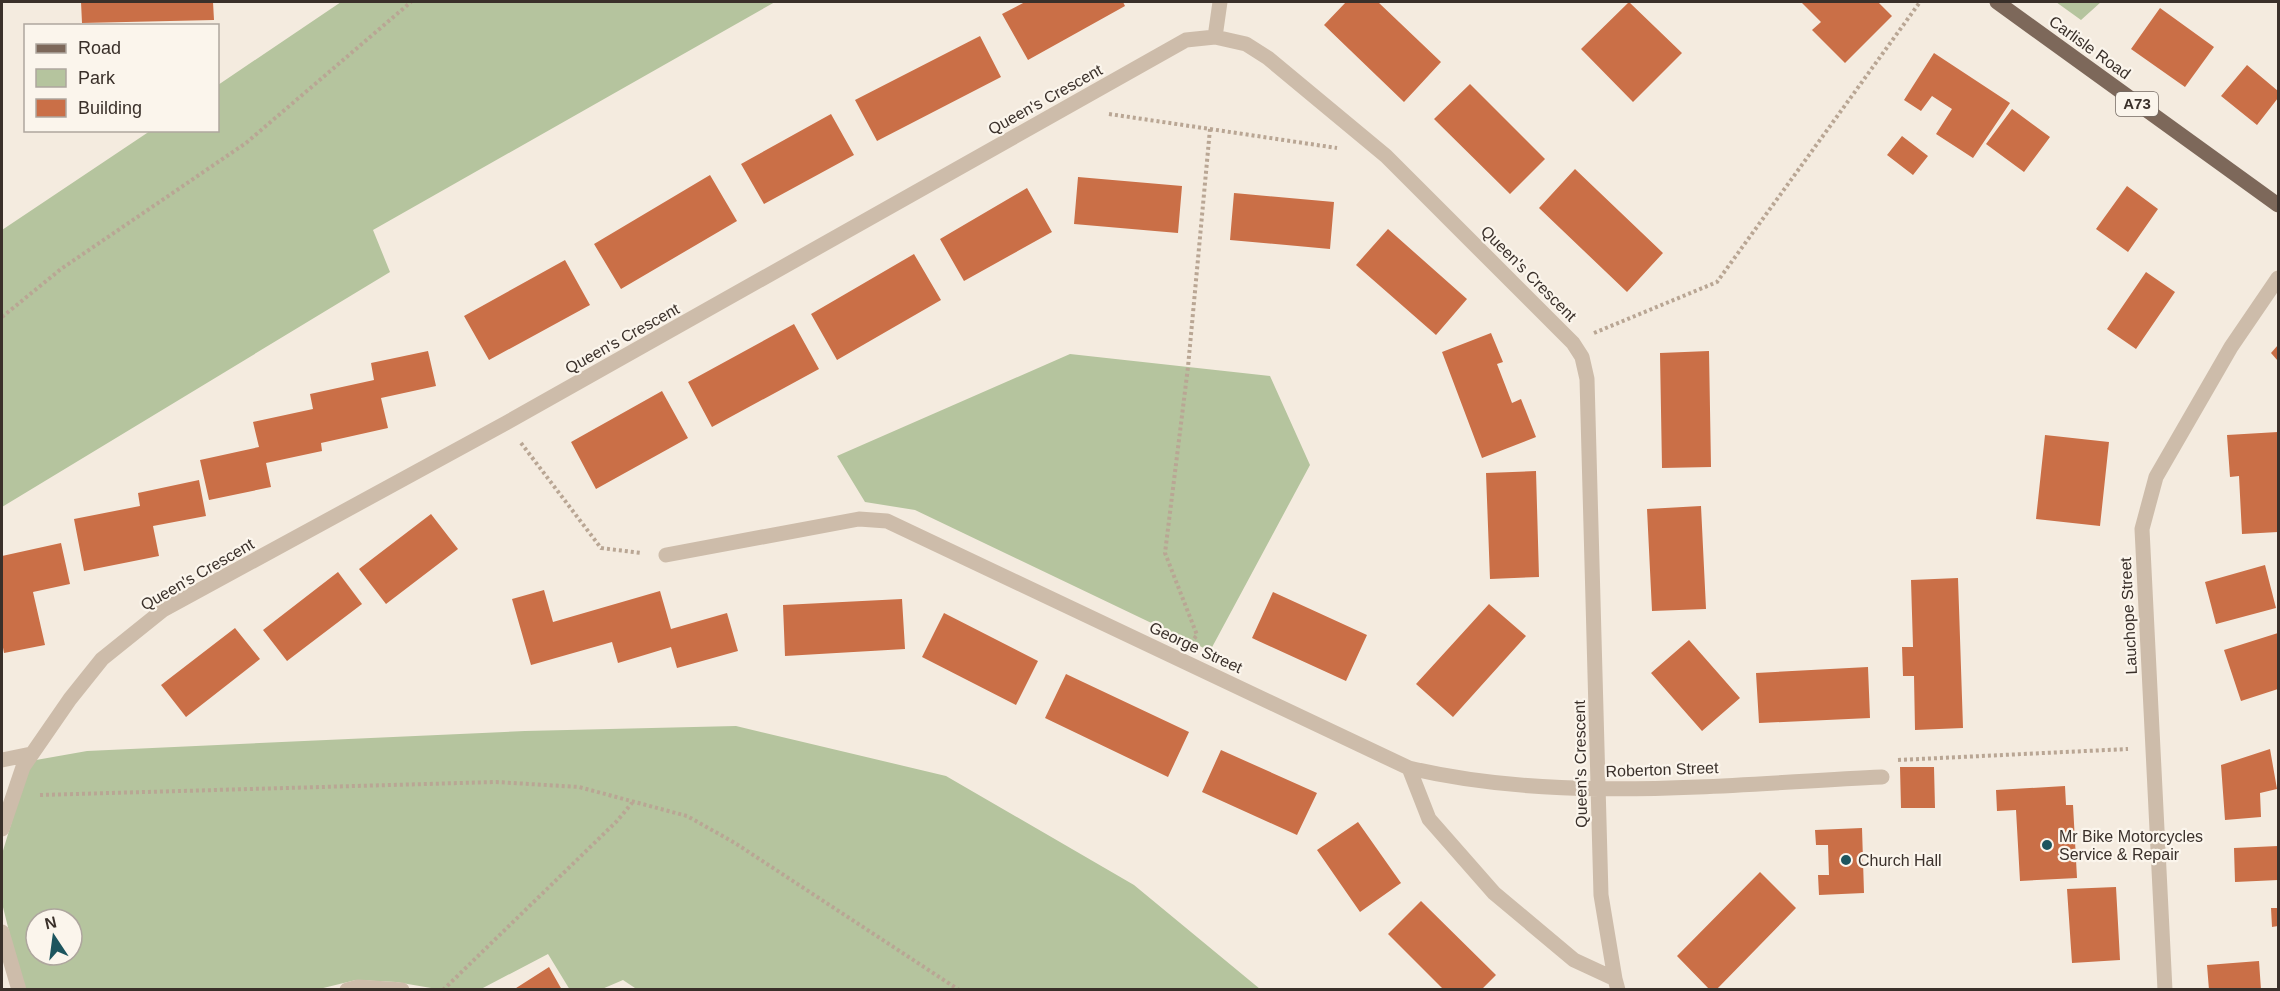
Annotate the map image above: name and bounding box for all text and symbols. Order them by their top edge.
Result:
street label: Carlisle Road [2046,12,2134,83]
legend [24,24,219,132]
text: Road [78,38,121,58]
street label: Queen's Crescent [985,61,1106,138]
text: Park [78,68,116,88]
road number: A73 [2116,92,2158,116]
text: Building [78,98,142,118]
street label: Queen's Crescent [1478,222,1580,325]
street label: Queen's Crescent [562,300,683,377]
street label: Queen's Crescent [138,535,257,614]
street label: Lauchope Street [2117,556,2140,675]
street label: George Street [1147,619,1245,677]
street label: Queen's Crescent [1571,700,1590,828]
street label: Roberton Street [1605,759,1719,780]
place label: Mr Bike Motorcycles Service & Repair [2059,828,2203,863]
marker: Mr Bike Motorcycles Service & Repair [2040,838,2054,852]
place label: Church Hall [1858,852,1942,869]
marker: Church Hall [1839,853,1853,867]
north arrow [24,907,84,967]
text: N [43,913,58,932]

